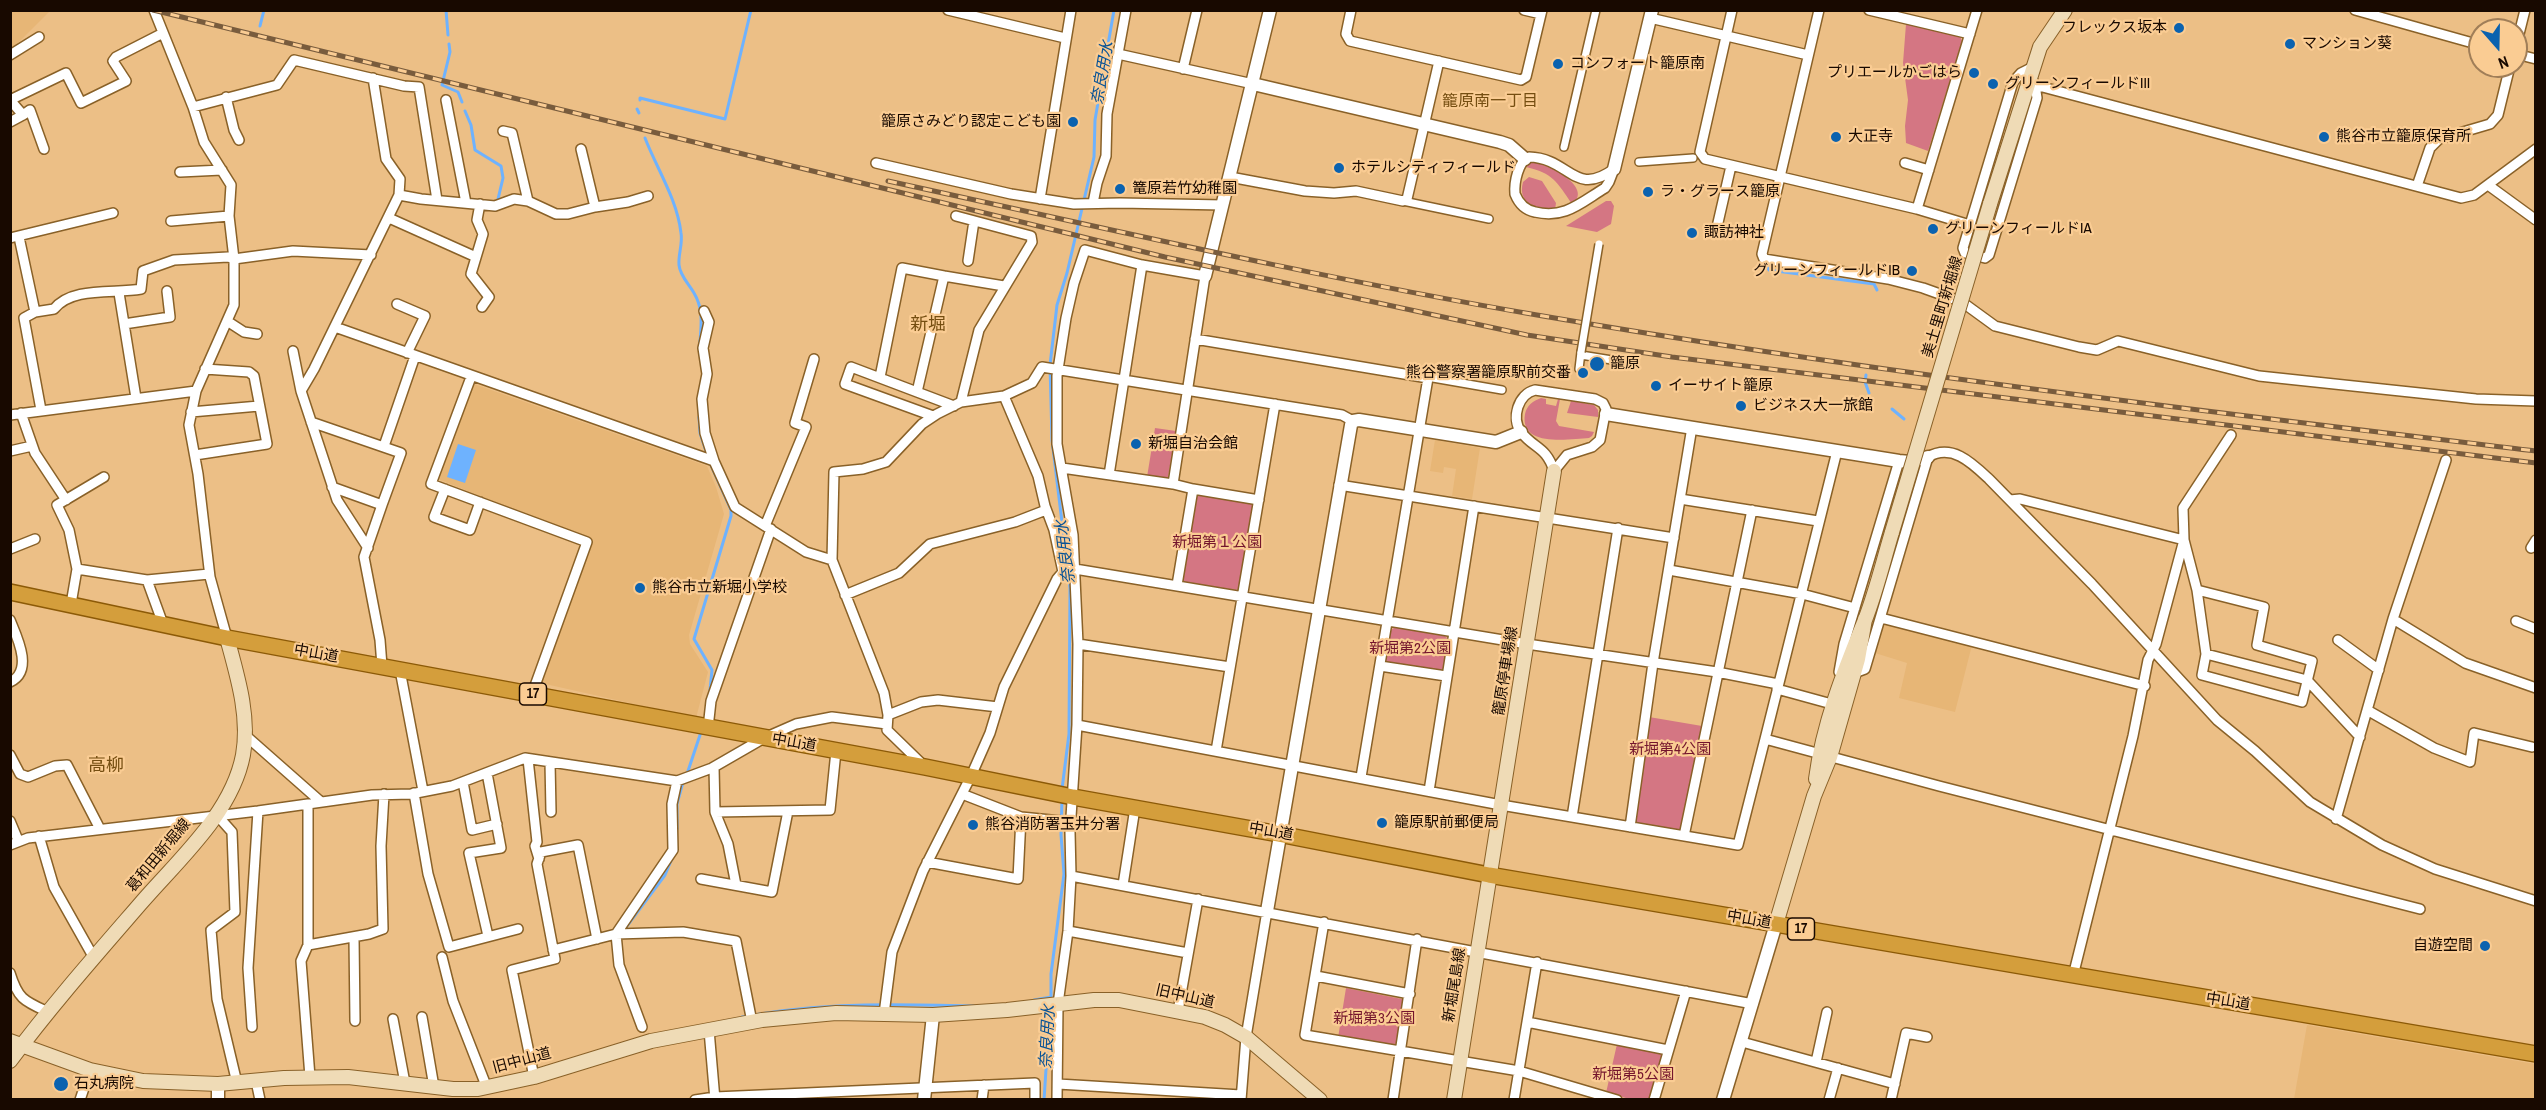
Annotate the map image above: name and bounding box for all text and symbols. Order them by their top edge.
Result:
north arrow [2468,18,2528,78]
place label: フレックス坂本 [2062,19,2167,37]
marker: フレックス坂本 [2172,21,2186,35]
place label: マンション葵 [2302,35,2392,53]
marker: マンション葵 [2283,37,2297,51]
water label: 奈良用水 [1088,40,1118,106]
text: N [2495,51,2512,75]
place label: コンフォート籠原南 [1570,55,1705,73]
marker: コンフォート籠原南 [1551,57,1565,71]
place label: プリエールかごはら [1827,64,1962,82]
marker: プリエールかごはら [1967,66,1981,80]
place label: グリーンフィールドIII [2005,75,2150,93]
marker: グリーンフィールドIII [1986,77,2000,91]
district label: 籠原南一丁目 [1442,92,1538,112]
place label: 籠原さみどり認定こども園 [881,113,1061,131]
marker: 籠原さみどり認定こども園 [1066,115,1080,129]
place label: 大正寺 [1848,128,1893,146]
place label: 熊谷市立籠原保育所 [2336,128,2471,146]
marker: 大正寺 [1829,130,1843,144]
marker: 熊谷市立籠原保育所 [2317,130,2331,144]
place label: ホテルシティフィールド [1351,159,1516,177]
marker: ホテルシティフィールド [1332,161,1346,175]
place label: 篭原若竹幼稚園 [1132,180,1237,198]
marker: 篭原若竹幼稚園 [1113,182,1127,196]
place label: ラ・グラース籠原 [1660,183,1780,201]
marker: ラ・グラース籠原 [1641,185,1655,199]
place label: グリーンフィールドIA [1945,220,2092,238]
marker: グリーンフィールドIA [1926,222,1940,236]
place label: 諏訪神社 [1704,224,1764,242]
marker: 諏訪神社 [1685,226,1699,240]
street label: 美土里町新堀線 [1919,254,1967,360]
place label: グリーンフィールドIB [1753,262,1900,280]
marker: グリーンフィールドIB [1905,264,1919,278]
district label: 新堀 [910,314,946,336]
marker: 籠原 [1588,355,1606,373]
place label: 籠原 [1610,355,1640,373]
place label: 熊谷警察署籠原駅前交番 [1406,364,1571,382]
marker: 熊谷警察署籠原駅前交番 [1576,366,1590,380]
place label: イーサイト籠原 [1668,377,1773,395]
marker: イーサイト籠原 [1649,379,1663,393]
place label: ビジネス大一旅館 [1753,397,1873,415]
marker: ビジネス大一旅館 [1734,399,1748,413]
place label: 新堀自治会館 [1148,435,1238,453]
marker: 新堀自治会館 [1129,437,1143,451]
water label: 奈良用水 [1053,519,1079,585]
park label: 新堀第１公園 [1172,534,1262,552]
place label: 熊谷市立新堀小学校 [652,579,787,597]
marker: 熊谷市立新堀小学校 [633,581,647,595]
street label: 籠原停車場線 [1490,625,1522,717]
park label: 新堀第2公園 [1369,640,1451,658]
street label: 中山道 [292,641,340,667]
road number: 17 [520,683,546,705]
street label: 中山道 [770,730,818,756]
park label: 新堀第4公園 [1629,741,1711,759]
district label: 高柳 [88,755,124,777]
place label: 籠原駅前郵便局 [1394,814,1499,832]
street label: 葛和田新堀線 [123,816,195,896]
place label: 熊谷消防署玉井分署 [985,816,1120,834]
marker: 籠原駅前郵便局 [1375,816,1389,830]
marker: 熊谷消防署玉井分署 [966,818,980,832]
street label: 中山道 [1247,819,1295,845]
street label: 中山道 [1725,907,1773,933]
road number: 17 [1788,918,1814,940]
place label: 自遊空間 [2413,937,2473,955]
marker: 自遊空間 [2478,939,2492,953]
street label: 新堀尾島線 [1440,947,1470,1023]
street label: 旧中山道 [1154,981,1216,1013]
street label: 中山道 [2204,990,2252,1014]
water label: 奈良用水 [1037,1005,1059,1069]
park label: 新堀第3公園 [1333,1010,1415,1028]
street label: 旧中山道 [491,1045,553,1077]
park label: 新堀第5公園 [1592,1066,1674,1084]
marker: 石丸病院 [52,1075,70,1093]
place label: 石丸病院 [74,1075,134,1093]

